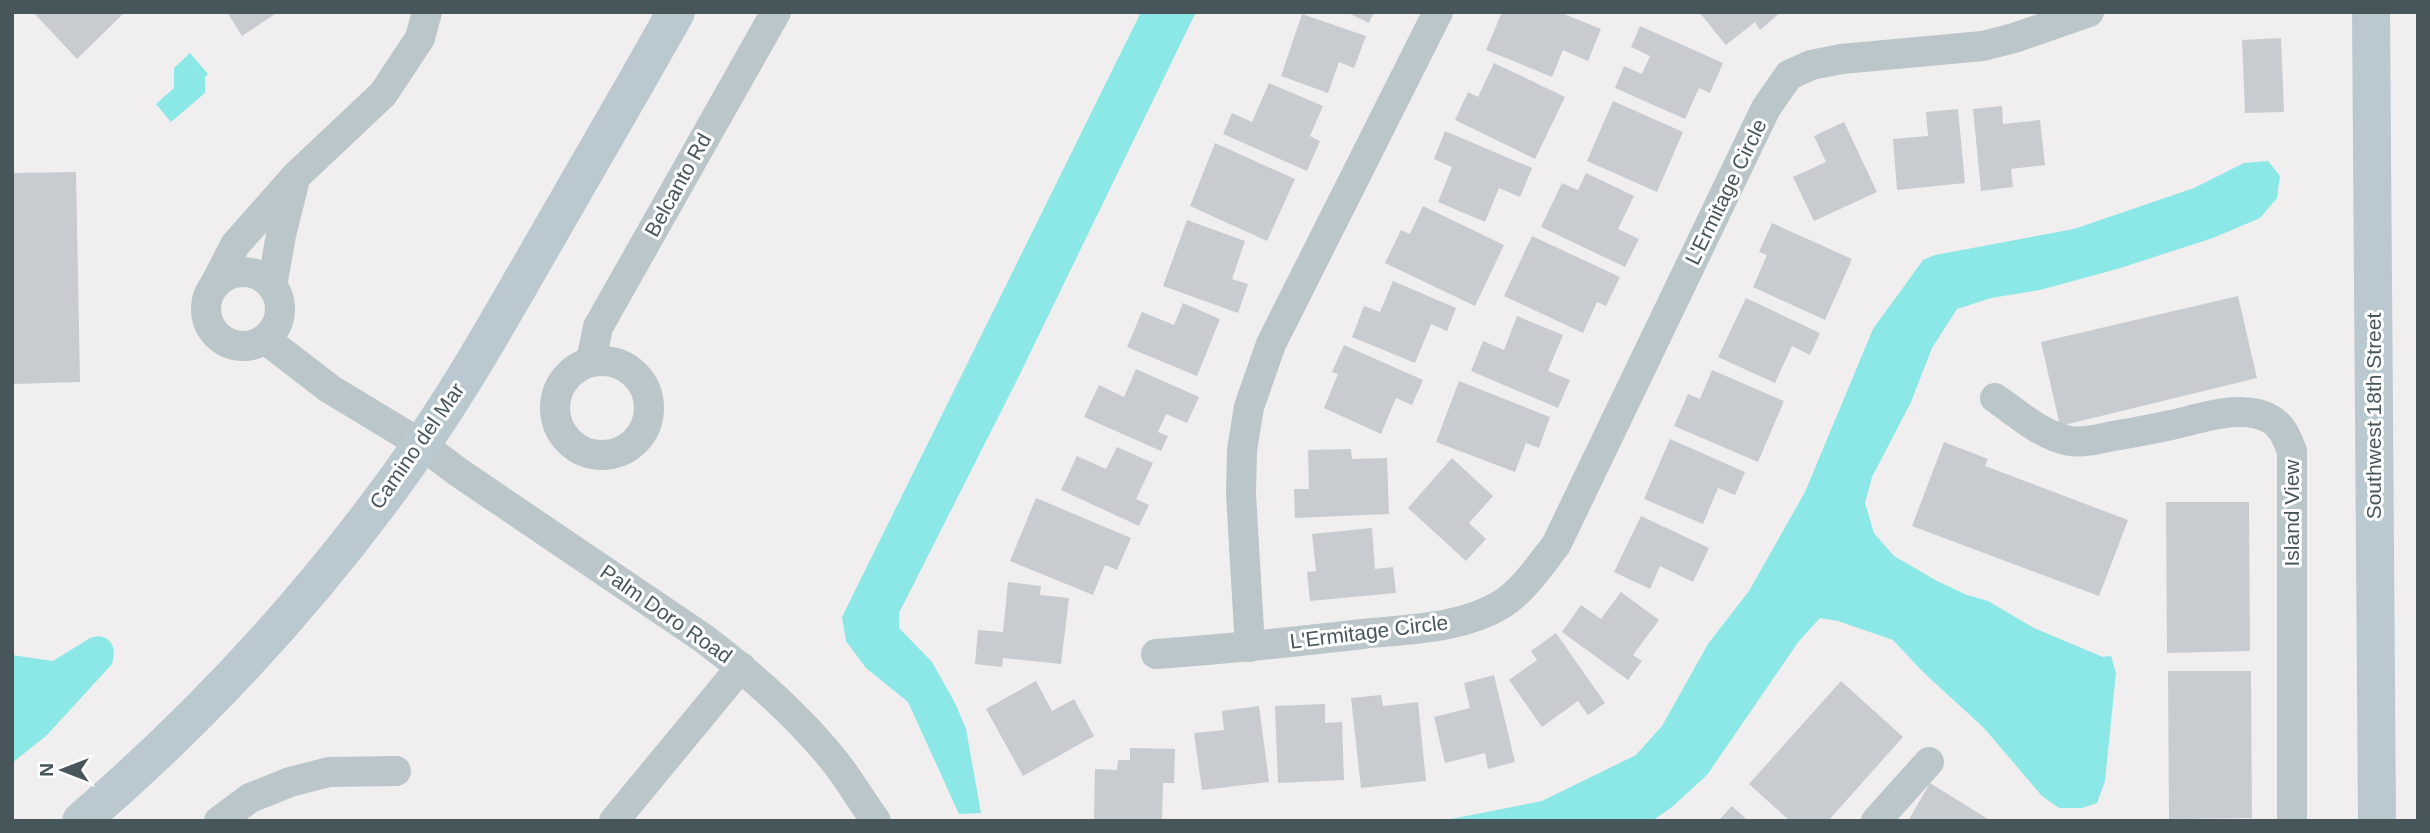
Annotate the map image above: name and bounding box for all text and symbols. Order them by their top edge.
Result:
street label: L'Ermitage Circle [1680,115,1771,268]
street label: Belcanto Rd [640,129,715,240]
street label: Southwest 18th Street [2362,313,2385,519]
street label: Camino del Mar [365,378,469,513]
street label: Island View [2280,459,2303,567]
street label: Palm Doro Road [596,560,736,668]
street label: L'Ermitage Circle [1289,610,1449,653]
north arrow [28,735,98,805]
text: N [36,763,57,777]

